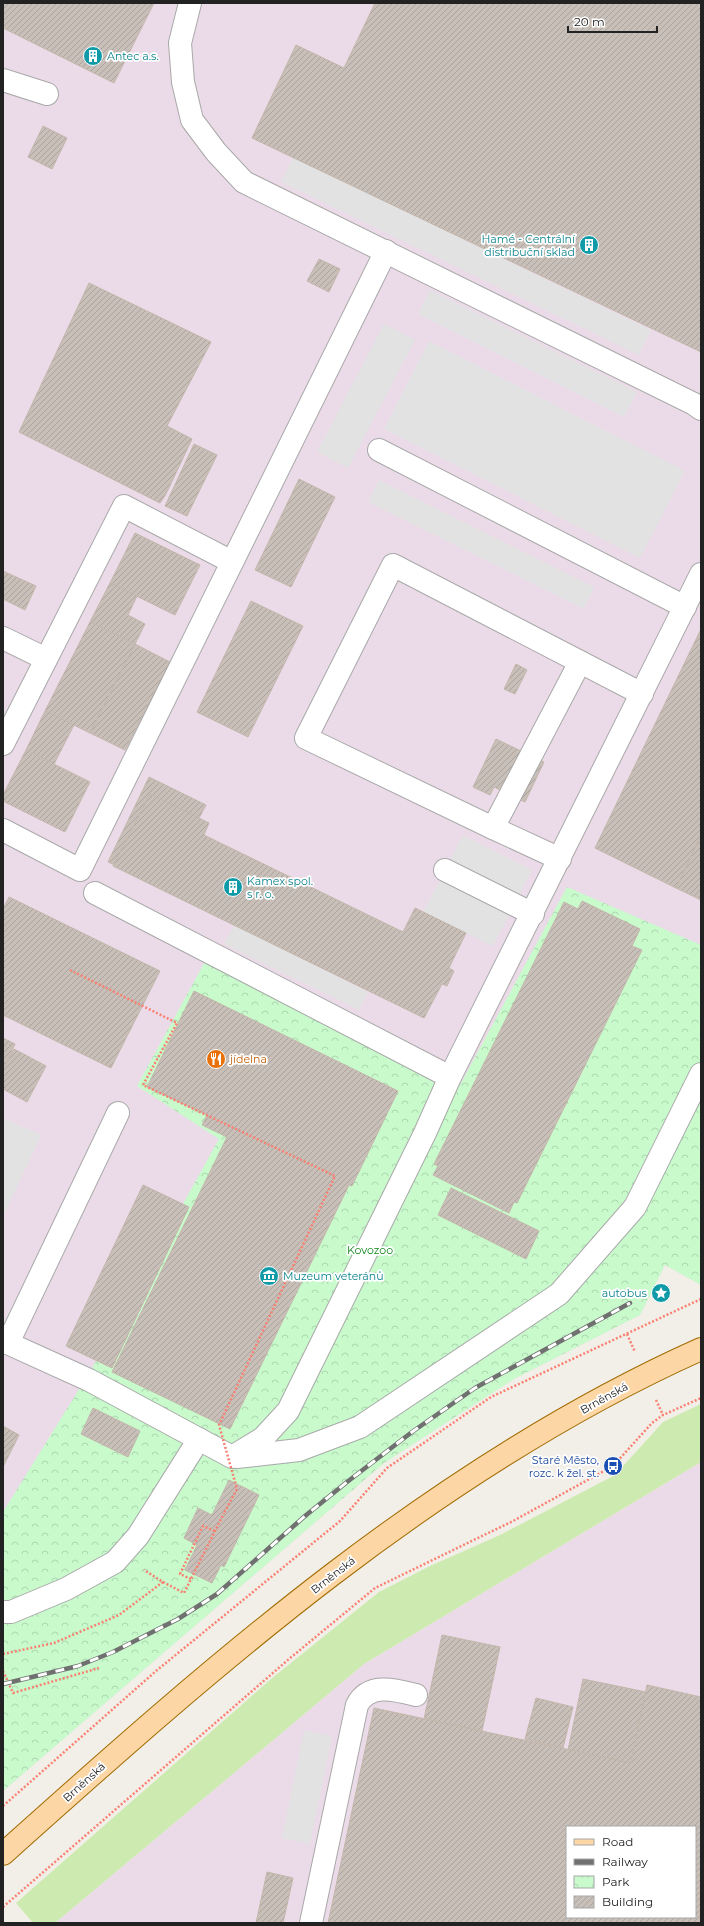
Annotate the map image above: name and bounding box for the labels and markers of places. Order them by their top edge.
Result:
building icon: Antec a.s. [82,45,104,67]
place label: Antec a.s. [107,49,159,63]
place label: Hamé - Centrální distribuční sklad [481,232,576,259]
building icon: Hamé - Centrální distribuční sklad [578,234,600,256]
place label: Kamex spol. s r. o. [247,874,313,901]
building icon: Kamex spol. s r. o. [222,876,244,898]
restaurant icon: jídelna [205,1048,227,1070]
place label: jídelna [229,1052,267,1066]
museum icon: Muzeum veteránů [258,1265,280,1287]
place label: Muzeum veteránů [283,1269,384,1283]
place icon: autobus [650,1282,672,1304]
place label: autobus [602,1286,648,1300]
place label: Staré Město, rozc. k žel. st. [529,1453,599,1480]
bus stop icon: Staré Město, rozc. k žel. st. [602,1455,624,1477]

